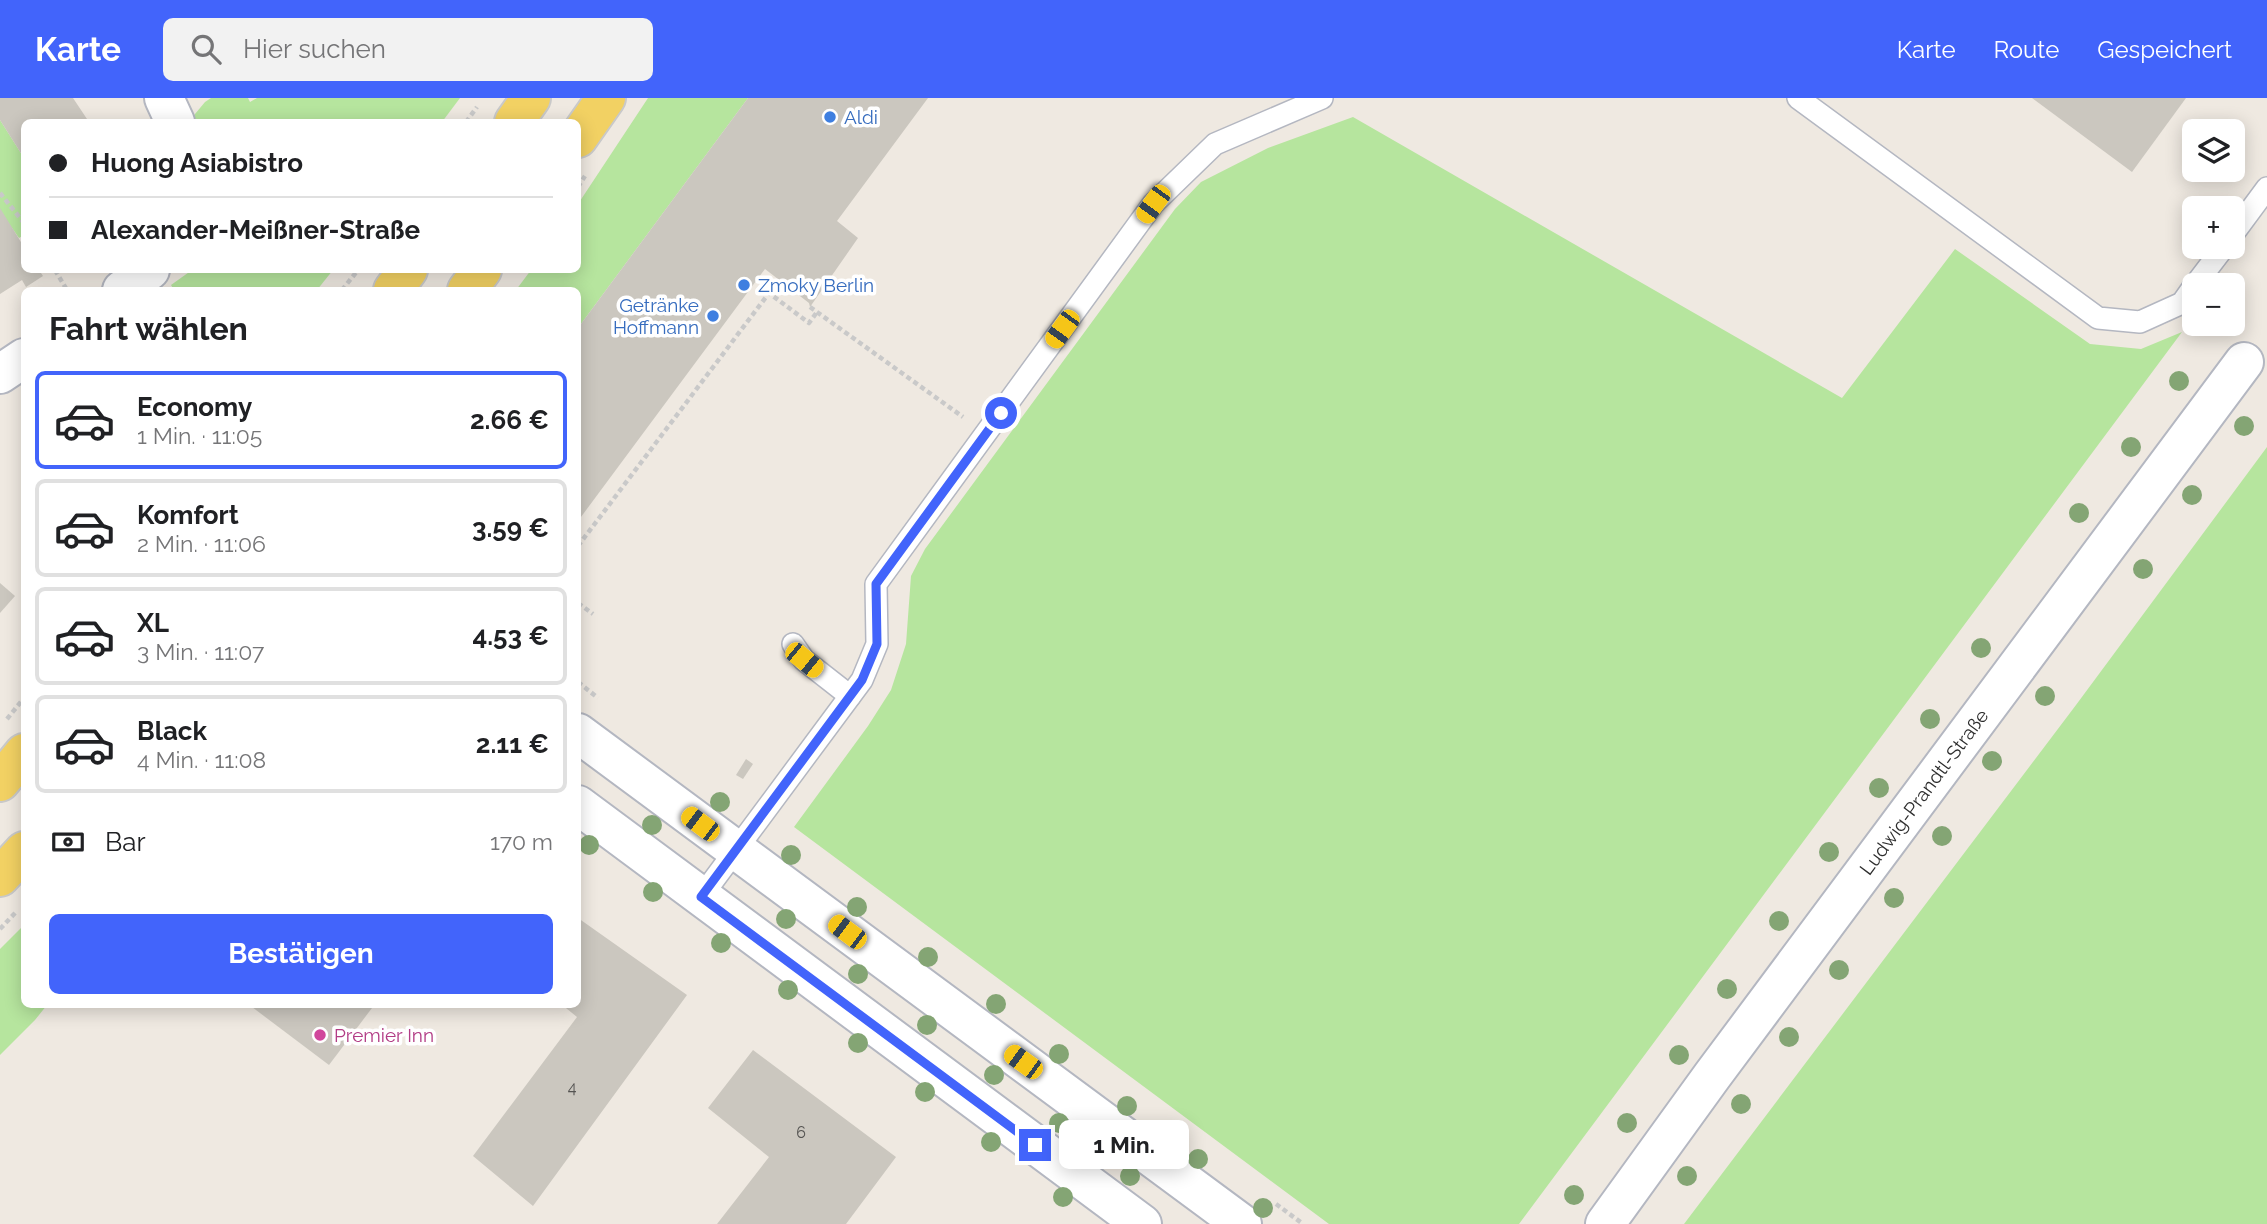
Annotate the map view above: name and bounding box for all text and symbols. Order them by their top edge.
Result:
search box [163,18,653,81]
text: Karte [35,30,121,69]
icon: search [187,30,225,68]
text: Hier suchen [243,34,386,64]
text: Karte [1897,35,1956,64]
text: Route [1994,35,2059,64]
text: Gespeichert [2097,35,2232,64]
place label: Aldi [844,106,878,128]
marker: Aldi [822,109,838,125]
map controls [2182,119,2245,336]
button: layers [2182,119,2245,182]
text: Huong Asiabistro [91,148,303,178]
car [1133,181,1174,227]
button: + [2182,196,2245,259]
text: Alexander-Meißner-Straße [91,215,420,245]
button: − [2182,273,2245,336]
place label: Zmoky Berlin [758,274,874,296]
marker: Zmoky Berlin [736,277,752,293]
place label: Getränke Hoffmann [613,294,699,338]
car [1042,306,1083,352]
marker: Getränke Hoffmann [705,308,721,324]
text: Fahrt wählen [49,310,248,347]
icon: car [53,389,116,452]
text: Economy [137,392,252,422]
route start [985,397,1017,429]
text: 2.66 € [470,405,549,435]
text: 1 Min. · 11:05 [137,422,262,449]
icon: car [53,497,116,560]
text: Komfort [137,500,239,530]
text: 3.59 € [472,513,549,543]
text: 2 Min. · 11:06 [137,530,266,557]
icon: car [53,605,116,668]
text: XL [137,608,169,638]
text: 4.53 € [472,621,549,651]
text: 3 Min. · 11:07 [137,638,264,665]
car [782,639,827,681]
street label: Ludwig-Prandtl-Straße [1855,705,1993,879]
icon: car [53,713,116,776]
text: Black [137,716,207,746]
text: 2.11 € [476,729,549,759]
text: 4 Min. · 11:08 [137,746,266,773]
car [677,803,724,845]
icon: cash [49,823,87,861]
text: Bar [105,827,146,857]
text: 170 m [490,828,553,855]
car [824,911,871,953]
button: Bestätigen [49,914,553,994]
place label: Premier Inn [334,1024,434,1046]
marker: Premier Inn [312,1027,328,1043]
car [1000,1041,1047,1083]
house number: 4 [568,1078,577,1097]
callout: 1 Min. [1060,1121,1189,1170]
house number: 6 [796,1123,806,1142]
route end [1019,1129,1051,1161]
text: 1 Min. [1093,1131,1155,1158]

